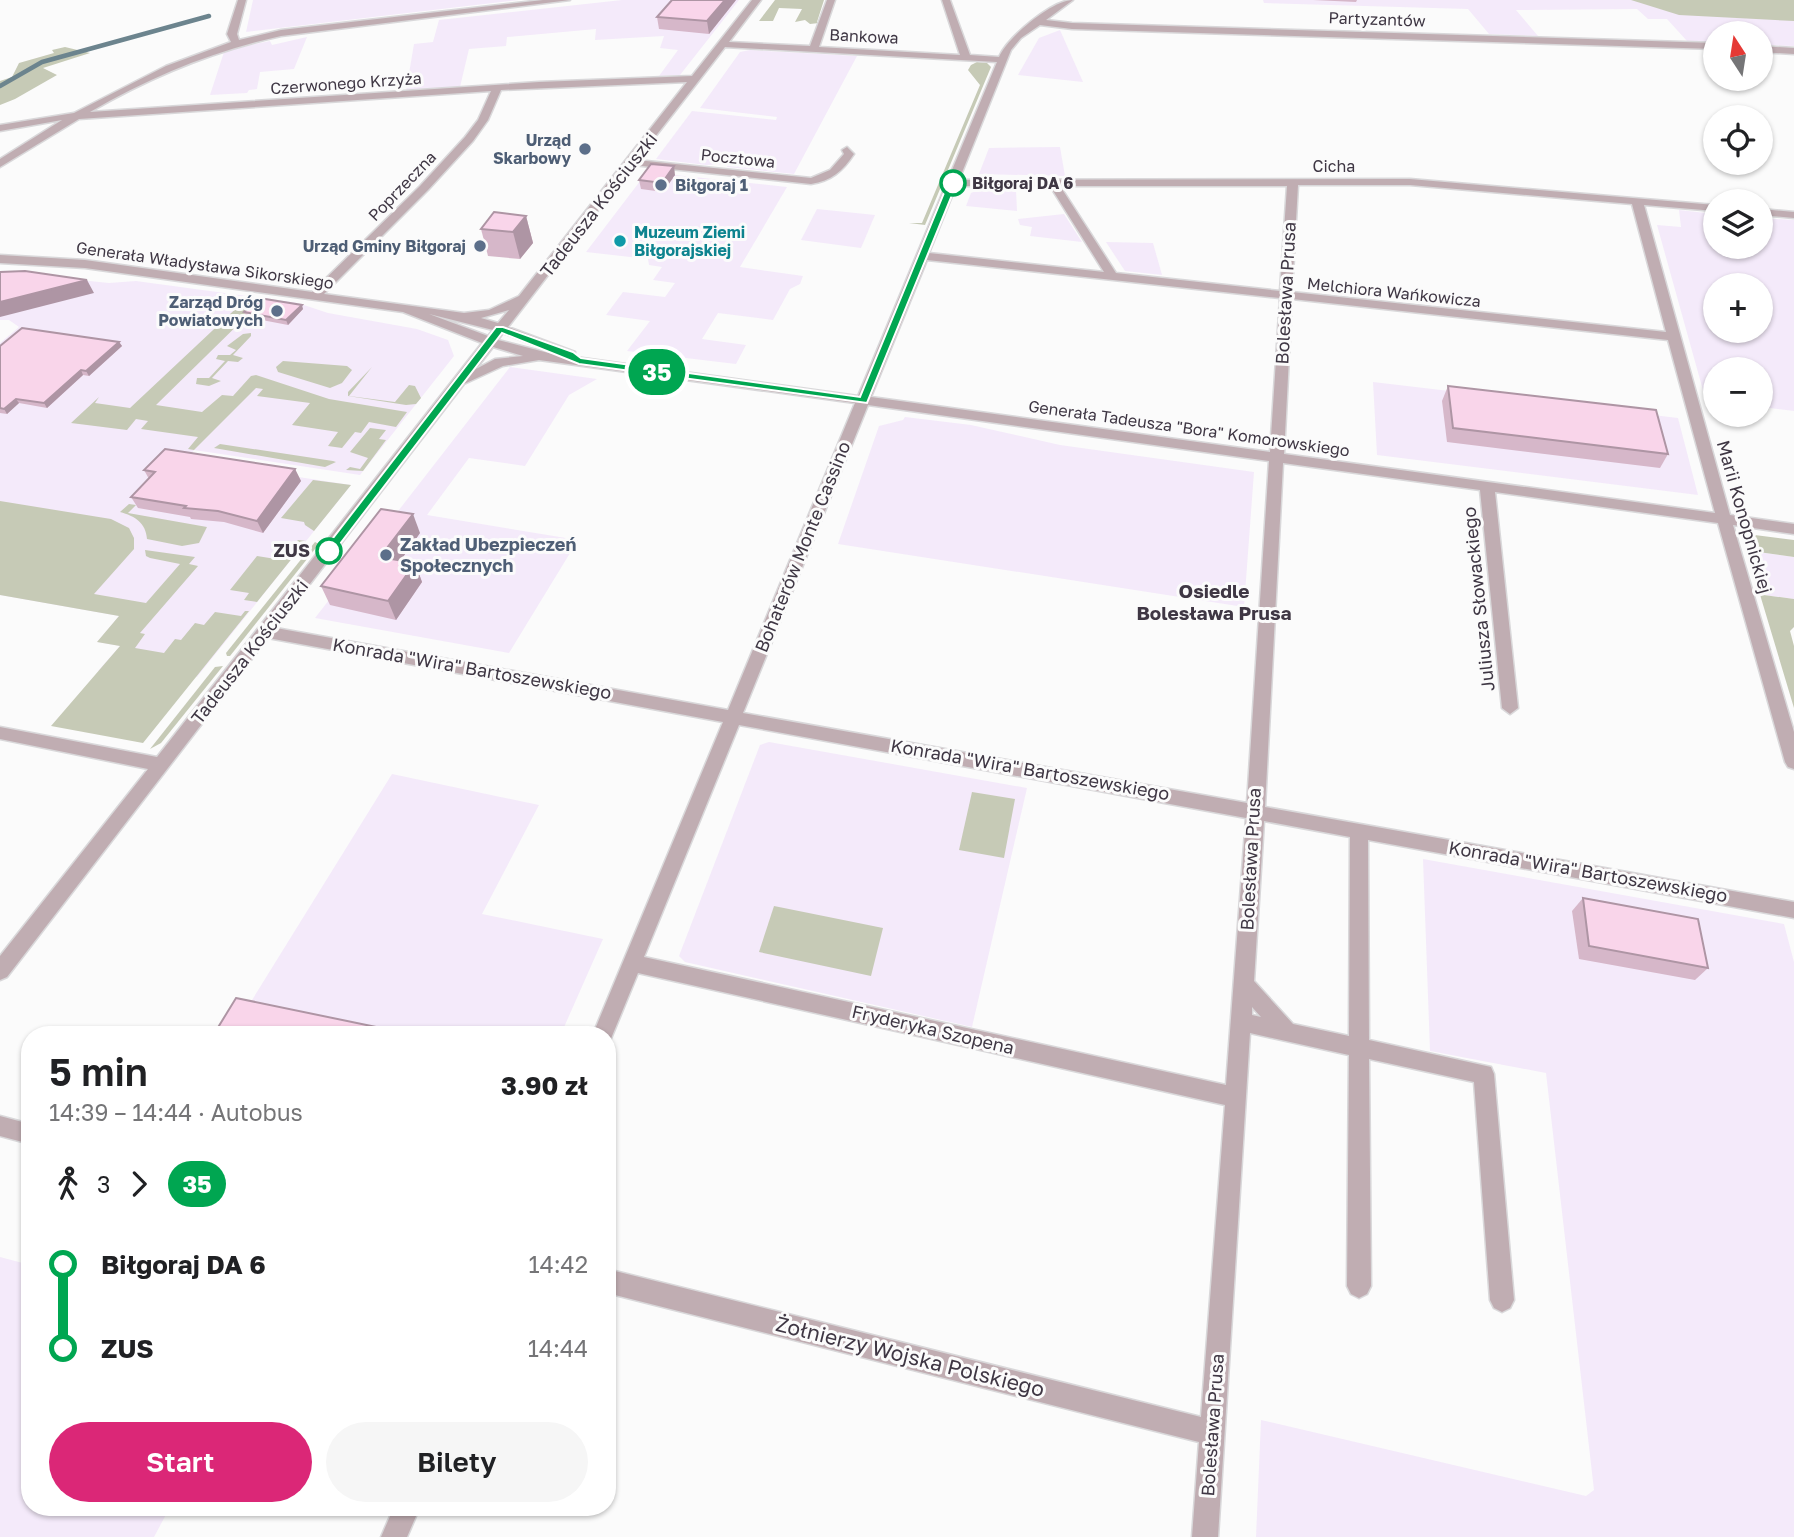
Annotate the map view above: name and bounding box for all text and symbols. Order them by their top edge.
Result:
street label: Partyzantów [1328,7,1426,31]
north arrow [1703,21,1773,91]
map controls [1703,21,1773,427]
street label: Bankowa [829,24,899,48]
street label: Czerwonego Krzyża [270,68,422,98]
button: locate [1703,105,1773,175]
street label: Tadeusza Kościuszki [535,128,661,281]
place label: Urząd Skarbowy [493,130,571,168]
marker: Urząd Skarbowy [577,141,593,157]
street label: Pocztowa [700,144,776,172]
street label: Poprzeczna [364,147,440,225]
street label: Cicha [1313,156,1355,176]
marker: Biłgoraj DA 6 [940,170,966,196]
place label: Biłgoraj DA 6 [972,173,1073,193]
place label: Biłgoraj 1 [675,175,748,195]
marker: Biłgoraj 1 [653,177,669,193]
button: layers [1703,189,1773,259]
street label: Bolesława Prusa [1270,221,1300,365]
place label: Muzeum Ziemi Biłgorajskiej [634,222,745,260]
marker: Muzeum Ziemi Biłgorajskiej [612,233,628,249]
place label: Urząd Gminy Biłgoraj [303,236,466,256]
street label: Generała Władysława Sikorskiego [75,237,335,293]
marker: Urząd Gminy Biłgoraj [472,238,488,254]
street label: Melchiora Wańkowicza [1306,273,1482,311]
button: + [1703,273,1773,343]
place label: Zarząd Dróg Powiatowych [158,292,263,330]
marker: Zarząd Dróg Powiatowych [269,303,285,319]
line badge: 35 [626,349,688,395]
text: 35 [642,357,672,386]
button: − [1703,357,1773,427]
street label: Generała Tadeusza "Bora" Komorowskiego [1027,396,1351,460]
street label: Marii Konopnickiej [1713,437,1777,596]
street label: Bohaterów Monte Cassino [750,438,855,655]
street label: Juliusza Słowackiego [1457,506,1499,692]
place label: Zakład Ubezpieczeń Społecznych [400,533,576,576]
marker: ZUS [316,538,342,564]
place label: ZUS [273,539,310,561]
marker: Zakład Ubezpieczeń Społecznych [378,547,394,563]
street label: Tadeusza Kościuszki [186,575,312,728]
district label: Osiedle Bolesława Prusa [1136,579,1292,624]
street label: Konrada "Wira" Bartoszewskiego [331,633,613,703]
street label: Konrada "Wira" Bartoszewskiego [889,734,1171,804]
street label: Bolesława Prusa [1235,787,1265,931]
street label: Konrada "Wira" Bartoszewskiego [1447,836,1729,906]
street label: Fryderyka Szopena [850,1000,1017,1058]
text: 5 min [49,1049,148,1094]
text: 3.90 zł [501,1070,588,1101]
text: 14:39 – 14:44 · Autobus [49,1098,303,1126]
icon: walk [49,1165,87,1203]
icon: forward [120,1165,158,1203]
text: 35 [182,1169,212,1198]
text: 3 [97,1170,110,1198]
text: Biłgoraj DA 6 [101,1249,266,1280]
text: 14:42 [529,1250,588,1278]
street label: Żołnierzy Wojska Polskiego [773,1310,1047,1402]
text: ZUS [101,1333,154,1364]
text: 14:44 [528,1334,588,1362]
street label: Bolesława Prusa [1196,1353,1228,1497]
button: Start [49,1422,312,1502]
button: Bilety [326,1422,588,1502]

